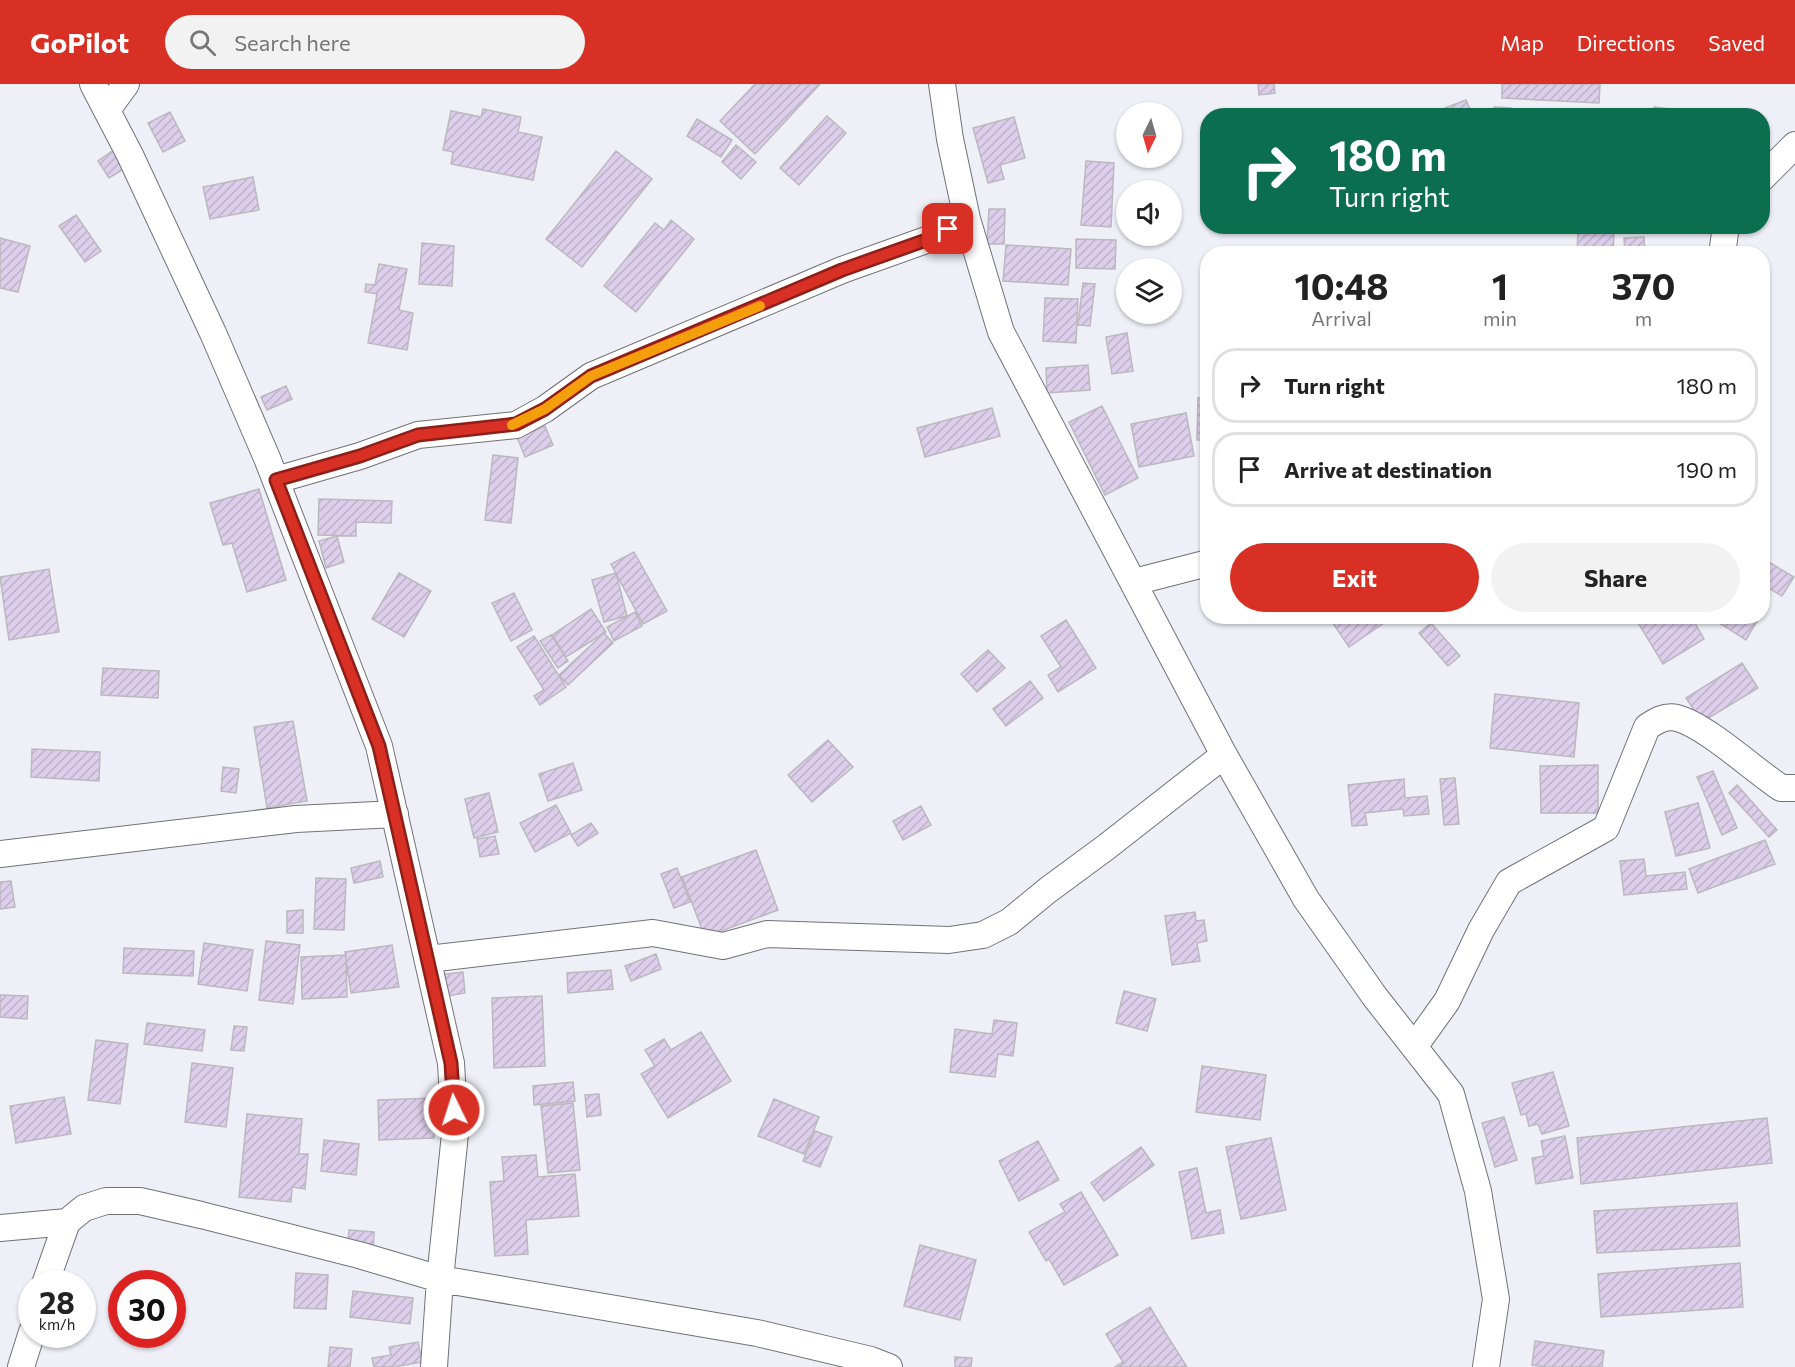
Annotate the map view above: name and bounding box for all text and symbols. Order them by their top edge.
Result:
search box [165,15,585,69]
text: GoPilot [30,25,129,59]
icon: search [186,26,219,59]
text: Search here [234,29,351,56]
text: Map [1501,30,1544,55]
text: Directions [1577,30,1675,55]
text: Saved [1708,30,1765,55]
north arrow [1116,102,1182,168]
map controls [1116,102,1182,324]
text: 180 m [1329,128,1447,180]
icon: right [1230,132,1308,210]
button: sound [1116,180,1182,246]
text: Turn right [1329,180,1449,213]
pin [922,203,973,254]
icon: arrive [931,212,964,245]
button: layers [1116,258,1182,324]
text: 10:48 [1294,263,1389,307]
text: 1 [1492,263,1508,307]
text: 370 [1611,263,1676,307]
text: Arrival [1311,306,1372,330]
text: min [1483,306,1517,330]
text: m [1635,306,1652,330]
icon: right [1233,369,1266,402]
text: Turn right [1284,372,1385,399]
text: 180 m [1676,372,1737,399]
icon: arrive [1233,453,1266,486]
text: Arrive at destination [1284,456,1492,483]
text: 190 m [1676,456,1737,483]
button: Exit [1230,543,1479,612]
button: Share [1491,543,1740,612]
position arrow [422,1078,486,1142]
speed limit sign: 30 [108,1270,186,1348]
text: 28 [39,1283,75,1320]
text: km/h [39,1315,75,1333]

